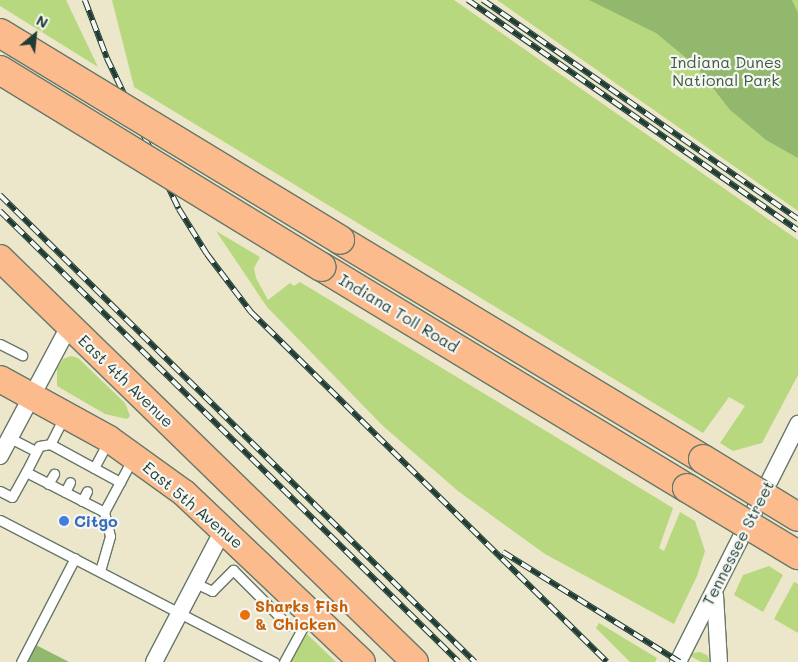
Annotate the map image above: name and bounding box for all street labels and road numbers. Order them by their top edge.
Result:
street label: Indiana Toll Road [336,270,462,356]
street label: East 4th Avenue [74,331,178,431]
street label: East 5th Avenue [139,457,247,553]
street label: Tennessee Street [698,477,778,609]

